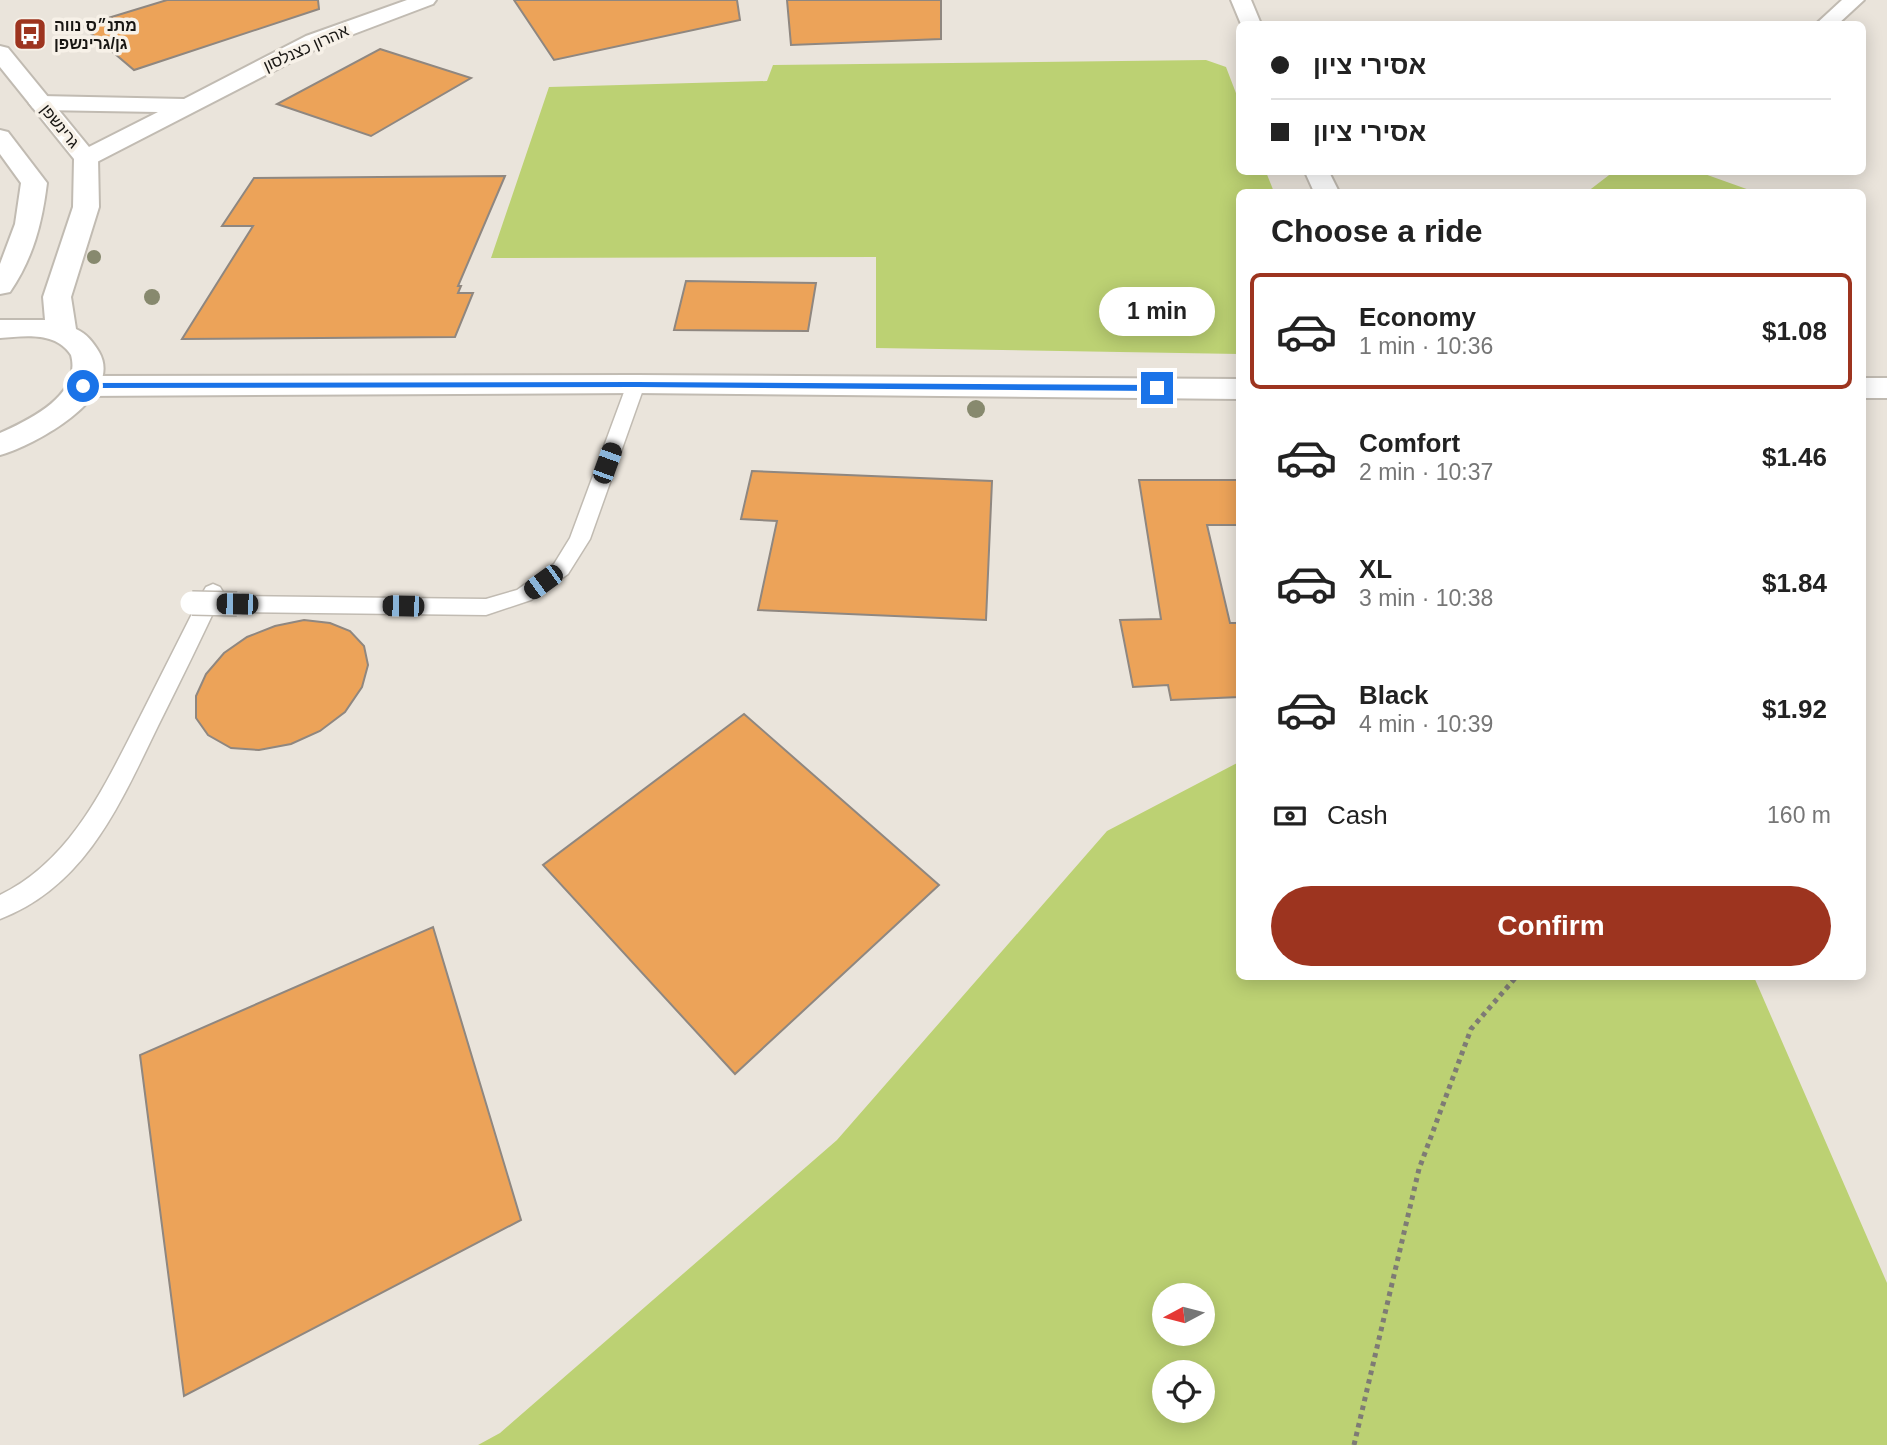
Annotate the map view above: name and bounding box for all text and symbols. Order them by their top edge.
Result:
bus stop icon: מתנ״ס נווה גן/גרינשפן [11,15,49,53]
place label: מתנ״ס נווה גן/גרינשפן [54,17,137,52]
street label: אהרון כצנלסון [261,22,351,74]
text: אסירי ציון [1313,50,1426,80]
street label: גרינשפן [37,101,83,151]
text: אסירי ציון [1313,117,1426,147]
text: Choose a ride [1271,213,1483,249]
callout: 1 min [1099,286,1215,336]
text: 1 min [1127,298,1187,324]
icon: car [1275,300,1338,363]
text: Economy [1359,302,1476,332]
text: $1.08 [1762,316,1827,346]
text: 1 min · 10:36 [1359,333,1493,359]
route start [67,370,99,402]
route end [1141,372,1173,404]
icon: car [1275,426,1338,489]
text: Comfort [1359,428,1460,458]
car [590,440,625,486]
text: $1.46 [1762,442,1827,472]
text: 2 min · 10:37 [1359,459,1493,485]
icon: car [1275,552,1338,615]
text: XL [1359,554,1392,584]
car [520,561,567,603]
text: $1.84 [1762,568,1827,598]
text: 3 min · 10:38 [1359,585,1493,611]
car [216,593,259,615]
car [382,595,425,617]
icon: car [1275,678,1338,741]
text: Black [1359,680,1428,710]
text: $1.92 [1762,694,1827,724]
text: 4 min · 10:39 [1359,711,1493,737]
icon: cash [1271,797,1309,835]
text: Cash [1327,800,1388,830]
text: 160 m [1767,802,1831,828]
button: Confirm [1271,886,1831,966]
north arrow [1152,1283,1214,1346]
map controls [1152,1283,1215,1423]
button: locate [1152,1360,1215,1423]

